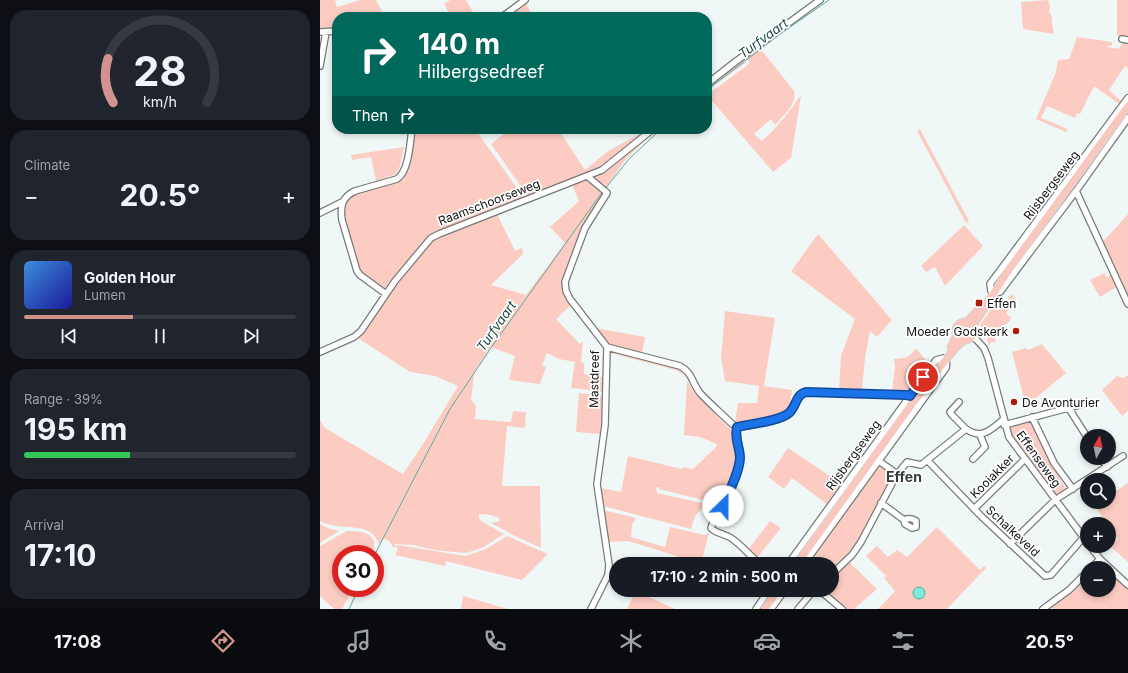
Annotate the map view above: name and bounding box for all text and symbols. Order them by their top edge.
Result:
water label: Turfvaart [735,14,792,61]
text: 140 m [418,27,500,61]
icon: right [352,28,404,80]
text: 28 [133,46,187,96]
text: Hilbergsedreef [418,61,544,82]
text: km/h [143,92,177,109]
icon: right [396,104,418,126]
text: Then [352,106,388,125]
street label: Rijsbergseweg [1020,147,1082,223]
text: Climate [24,157,70,173]
street label: Raamschoorseweg [436,176,542,228]
text: 20.5° [120,177,200,213]
text: − [24,183,39,209]
text: + [281,183,296,209]
text: Golden Hour [84,268,176,287]
text: Lumen [84,287,126,303]
place label: Effen [987,296,1016,311]
water label: Turfvaart [473,297,519,354]
marker: Effen [974,298,984,308]
place label: Moeder Godskerk [906,324,1008,339]
icon: previous [58,325,80,347]
icon: pause [149,325,171,347]
icon: next [240,325,262,347]
marker: Moeder Godskerk [1011,326,1021,336]
street label: Mastdreef [586,349,602,408]
pin [906,360,940,394]
icon: arrive [912,366,934,388]
text: Range · 39% [24,391,103,407]
place label: De Avonturier [1022,395,1100,410]
marker: De Avonturier [1009,397,1019,407]
text: 195 km [24,411,127,447]
street label: Rijsbergseweg [823,417,883,493]
street label: Effenseweg [1013,428,1065,490]
north arrow [1080,429,1116,465]
map controls [1080,429,1116,597]
street label: Kooiakker [967,451,1017,501]
district label: Effen [886,468,922,485]
button: search [1080,473,1116,509]
position arrow [702,485,744,527]
street label: Schalkeveld [983,502,1043,560]
text: Arrival [24,517,64,533]
button: + [1080,517,1116,553]
text: 17:10 [24,537,97,573]
speed limit sign: 30 [332,545,384,597]
button: − [1080,561,1116,597]
text: 17:10 · 2 min · 500 m [650,567,798,586]
icon: directions [209,627,237,655]
icon: music [345,627,373,655]
icon: phone [481,627,509,655]
icon: climate [617,627,645,655]
icon: car [753,627,781,655]
icon: filters [889,627,917,655]
text: 17:08 [54,631,101,652]
text: 20.5° [1025,631,1074,652]

